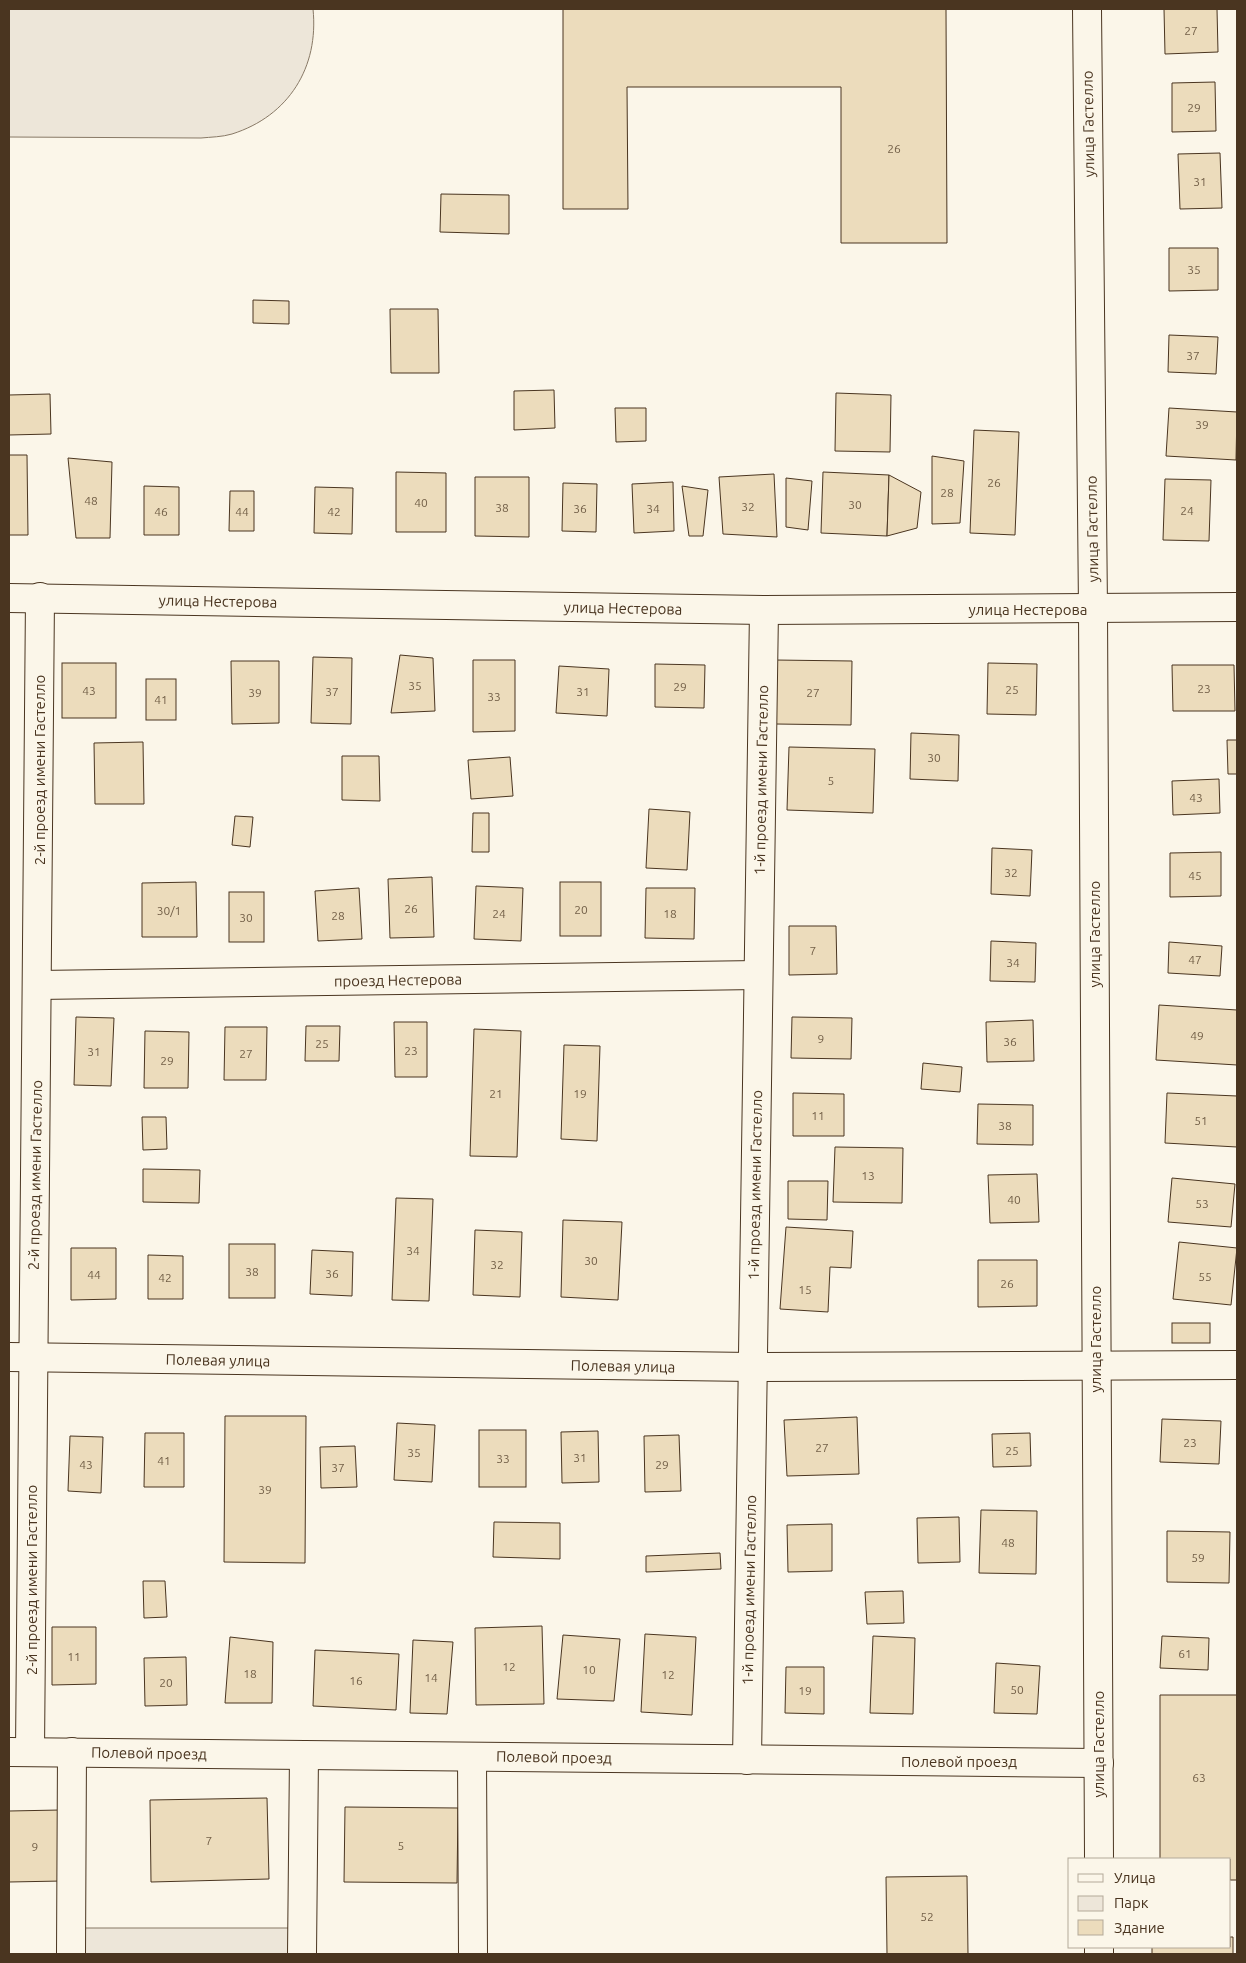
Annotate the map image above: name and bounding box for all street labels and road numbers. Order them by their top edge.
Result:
street label: улица Гастелло [1079,70,1097,178]
street label: улица Гастелло [1083,475,1101,583]
street label: улица Нестерова [158,591,278,611]
street label: улица Нестерова [563,598,683,618]
street label: улица Нестерова [969,601,1087,618]
street label: 2-й проезд имени Гастелло [31,675,48,865]
street label: 1-й проезд имени Гастелло [751,685,771,875]
street label: улица Гастелло [1086,881,1103,987]
street label: проезд Нестерова [334,970,462,990]
street label: 2-й проезд имени Гастелло [25,1080,45,1270]
street label: 1-й проезд имени Гастелло [745,1090,765,1280]
street label: улица Гастелло [1087,1286,1104,1392]
street label: Полевая улица [165,1351,271,1369]
street label: Полевая улица [570,1357,676,1375]
street label: 2-й проезд имени Гастелло [23,1485,40,1675]
street label: 1-й проезд имени Гастелло [739,1495,759,1685]
street label: улица Гастелло [1090,1691,1107,1797]
street label: Полевой проезд [91,1743,207,1763]
street label: Полевой проезд [496,1747,612,1767]
street label: Полевой проезд [901,1753,1017,1770]

